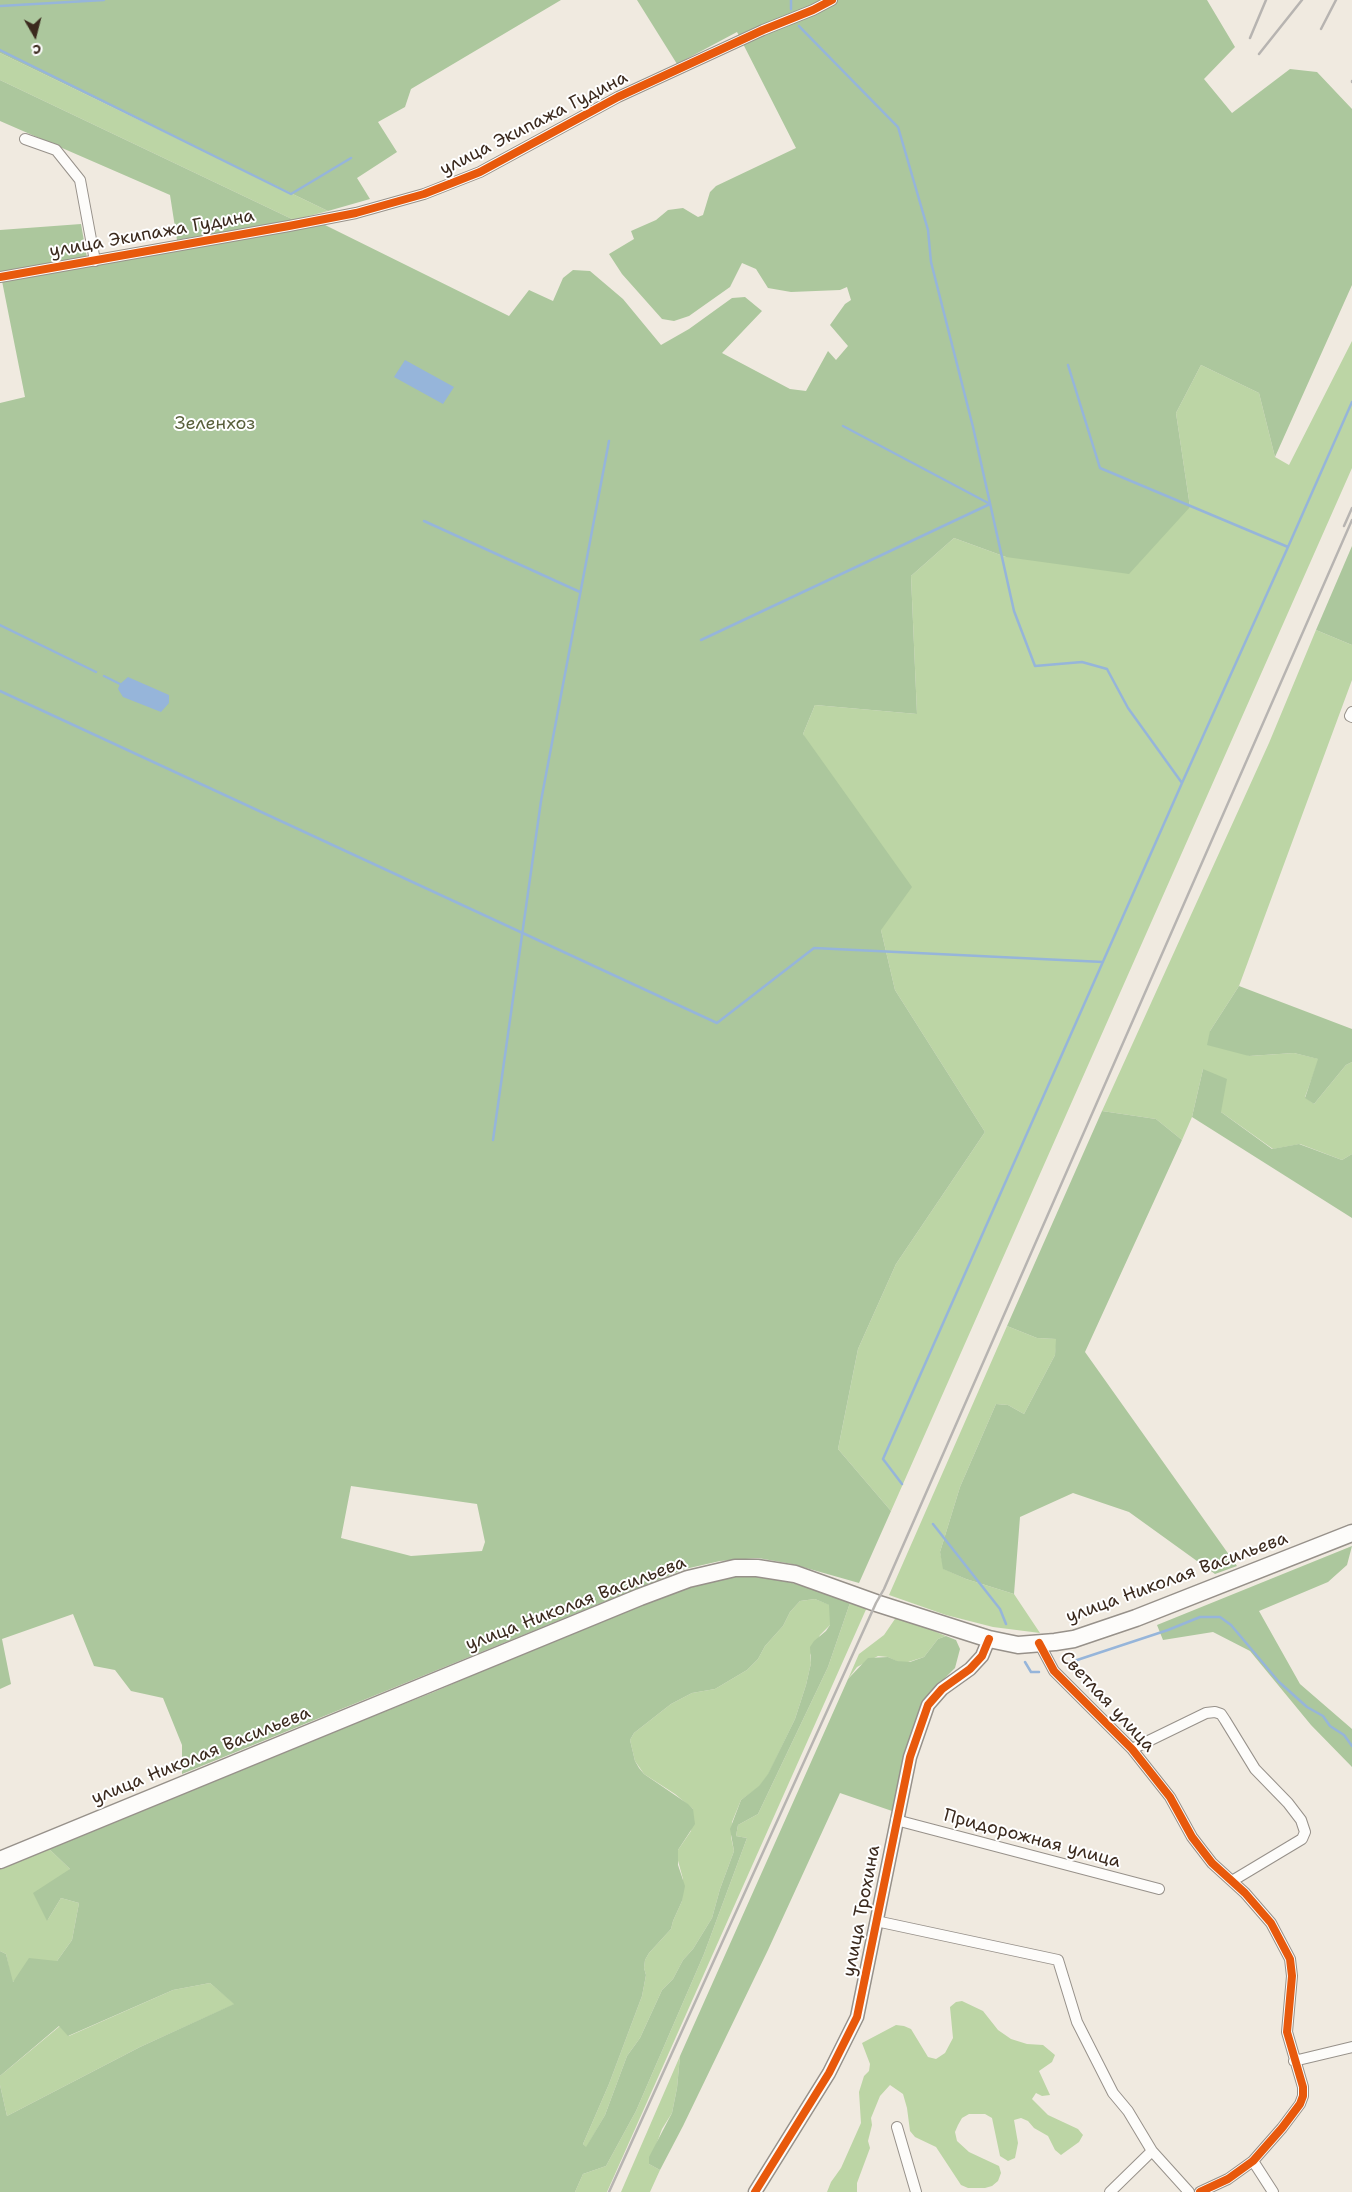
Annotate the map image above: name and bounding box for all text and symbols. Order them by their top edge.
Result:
north arrow [10,10,60,60]
text: С [32,40,43,59]
street label: улица Экипажа Гудина [437,67,631,181]
street label: улица Экипажа Гудина [48,205,256,263]
park label: Зеленхоз [175,413,255,435]
street label: улица Николая Васильева [1063,1528,1291,1628]
street label: улица Николая Васильева [463,1552,689,1656]
street label: Светлая улица [1055,1647,1159,1757]
street label: улица Николая Васильева [88,1702,314,1810]
street label: Придорожная улица [941,1805,1123,1873]
street label: улица Трохина [839,1843,885,1979]

